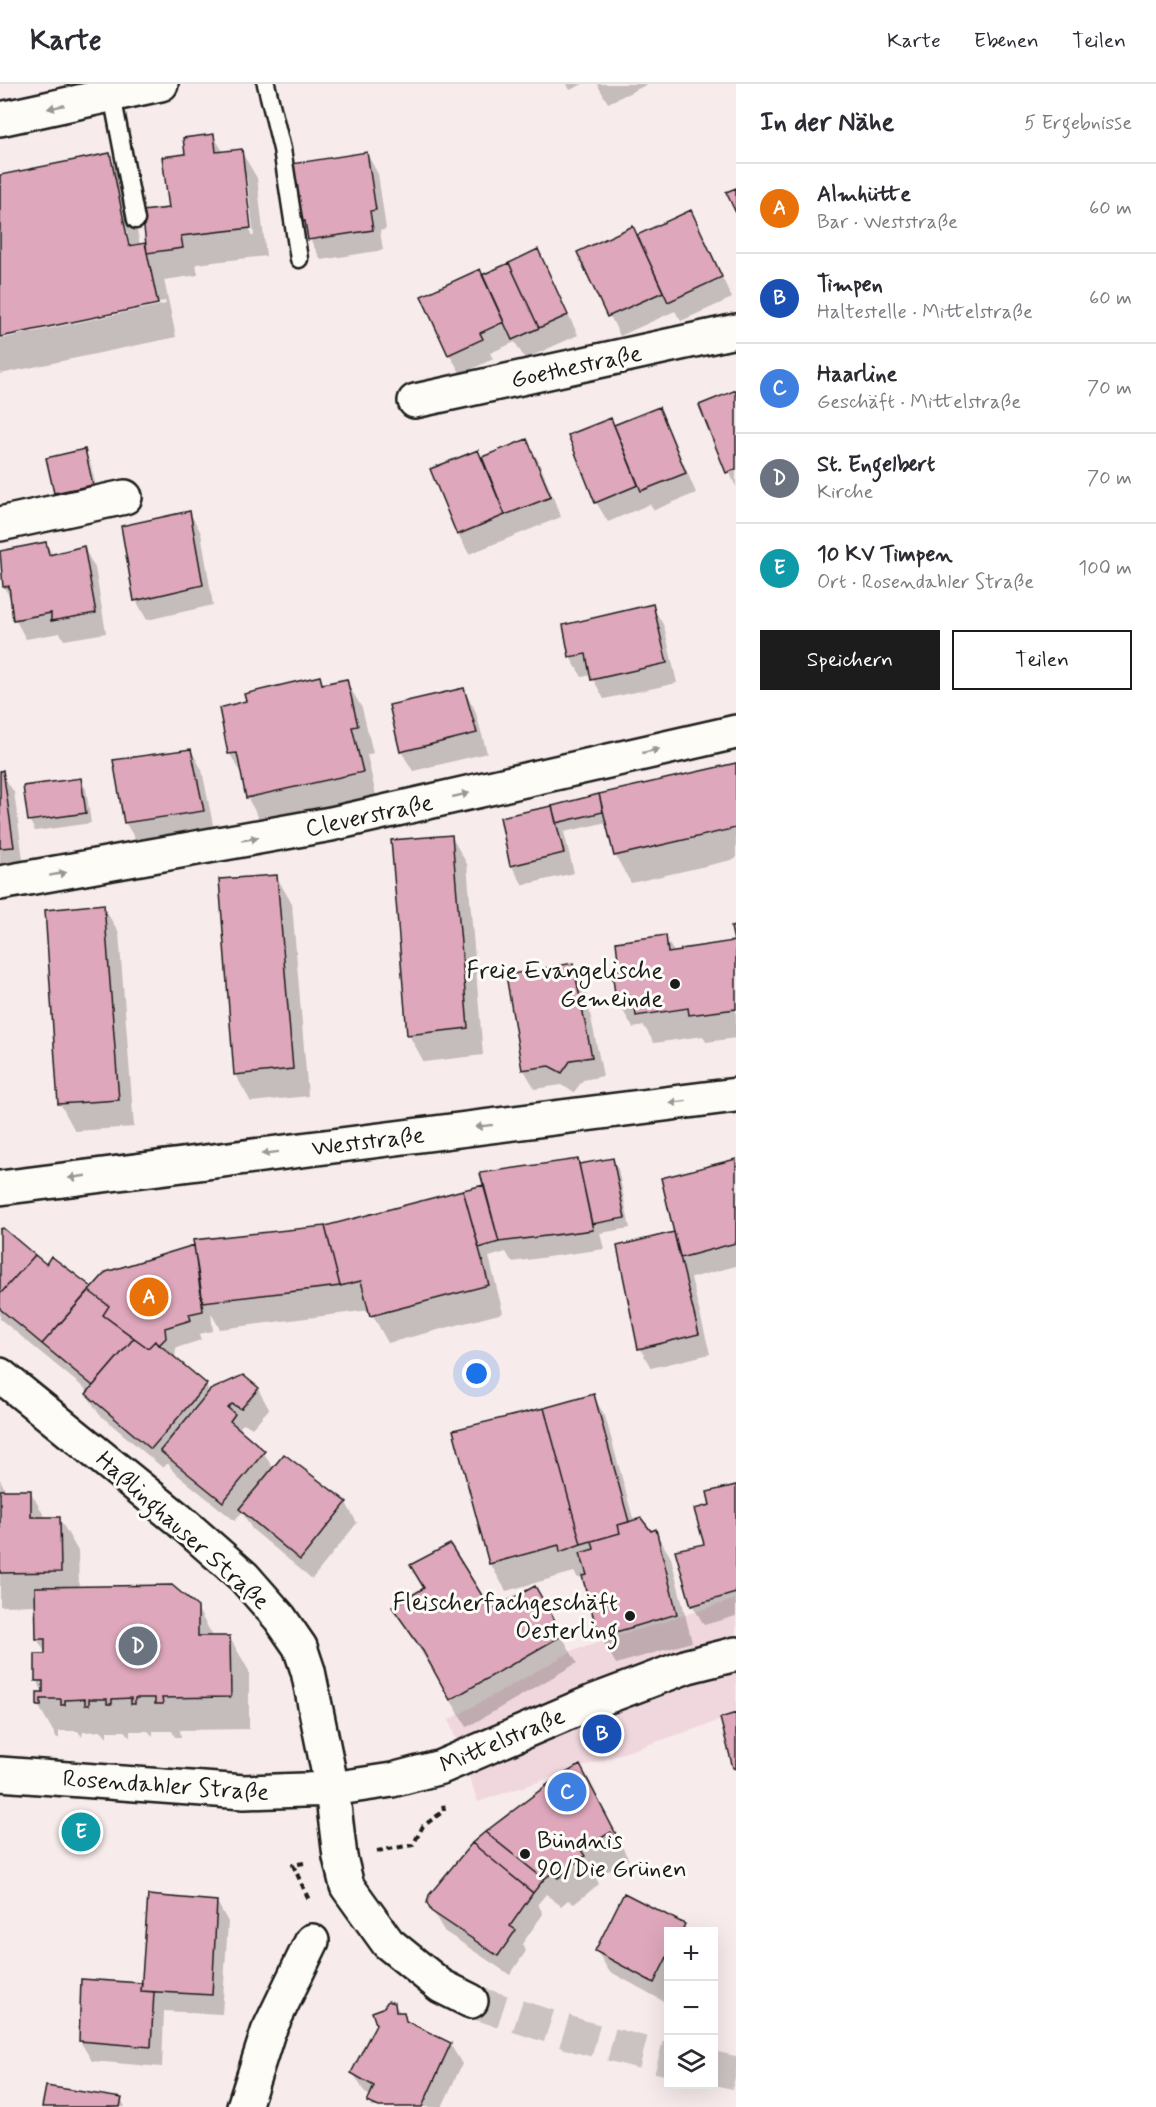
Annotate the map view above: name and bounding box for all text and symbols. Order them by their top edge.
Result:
text: Karte [30,23,102,60]
text: Karte [887,27,941,55]
text: Ebenen [974,27,1039,55]
text: Teilen [1072,27,1126,55]
one-way arrow [47,102,65,112]
text: In der Nähe [760,106,894,140]
text: 5 Ergebnisse [1024,110,1132,137]
text: Almhütte [817,181,911,209]
text: A [773,195,786,222]
text: 60 m [1089,195,1132,222]
text: Bar · Weststraße [817,209,958,236]
text: Timpen [817,271,883,299]
text: B [773,285,786,312]
text: 60 m [1089,285,1132,312]
text: Haltestelle · Mittelstraße [817,299,1033,326]
street label: Goethestraße [508,338,645,396]
text: Haarline [817,361,897,389]
text: C [772,375,787,402]
text: 70 m [1087,375,1132,402]
text: Geschäft · Mittelstraße [817,389,1021,416]
text: St. Engelbert [817,451,935,479]
text: D [773,465,786,492]
text: 70 m [1087,465,1132,492]
text: Kirche [817,479,873,506]
text: 10 KV Timpen [817,541,953,569]
text: E [774,555,785,582]
text: 100 m [1078,555,1132,582]
text: Ort · Rosendahler Straße [817,569,1034,596]
button: Speichern [760,630,940,690]
button: Teilen [952,630,1132,690]
one-way arrow [642,746,660,756]
street label: Cleverstraße [303,788,436,845]
one-way arrow [452,789,470,799]
one-way arrow [240,834,259,843]
one-way arrow [49,869,68,878]
place label: Freie Evangelische Gemeinde [467,956,663,1015]
marker: Freie Evangelische Gemeinde [668,977,682,991]
one-way arrow [668,1097,687,1107]
street label: Weststraße [310,1120,426,1165]
one-way arrow [475,1122,494,1131]
one-way arrow [261,1148,280,1158]
one-way arrow [67,1173,86,1182]
pin: A [130,1274,168,1320]
your location [462,1359,491,1388]
street label: Haßlinghauser Straße [87,1445,276,1620]
place label: Fleischerfachgeschäft Oesterling [393,1588,618,1650]
marker: Fleischerfachgeschäft Oesterling [623,1609,637,1623]
pin: D [118,1624,158,1668]
street label: Mittelstraße [435,1701,570,1782]
pin: B [582,1712,622,1756]
street label: Rosendahler Straße [62,1764,270,1809]
pin: C [548,1770,586,1814]
pin: E [62,1810,100,1854]
place label: Bündnis 90/Die Grünen [537,1826,687,1885]
marker: Bündnis 90/Die Grünen [518,1847,532,1861]
map controls [664,1927,718,2089]
button: + [664,1927,718,1981]
button: − [664,1981,718,2035]
button: layers [664,2035,718,2089]

